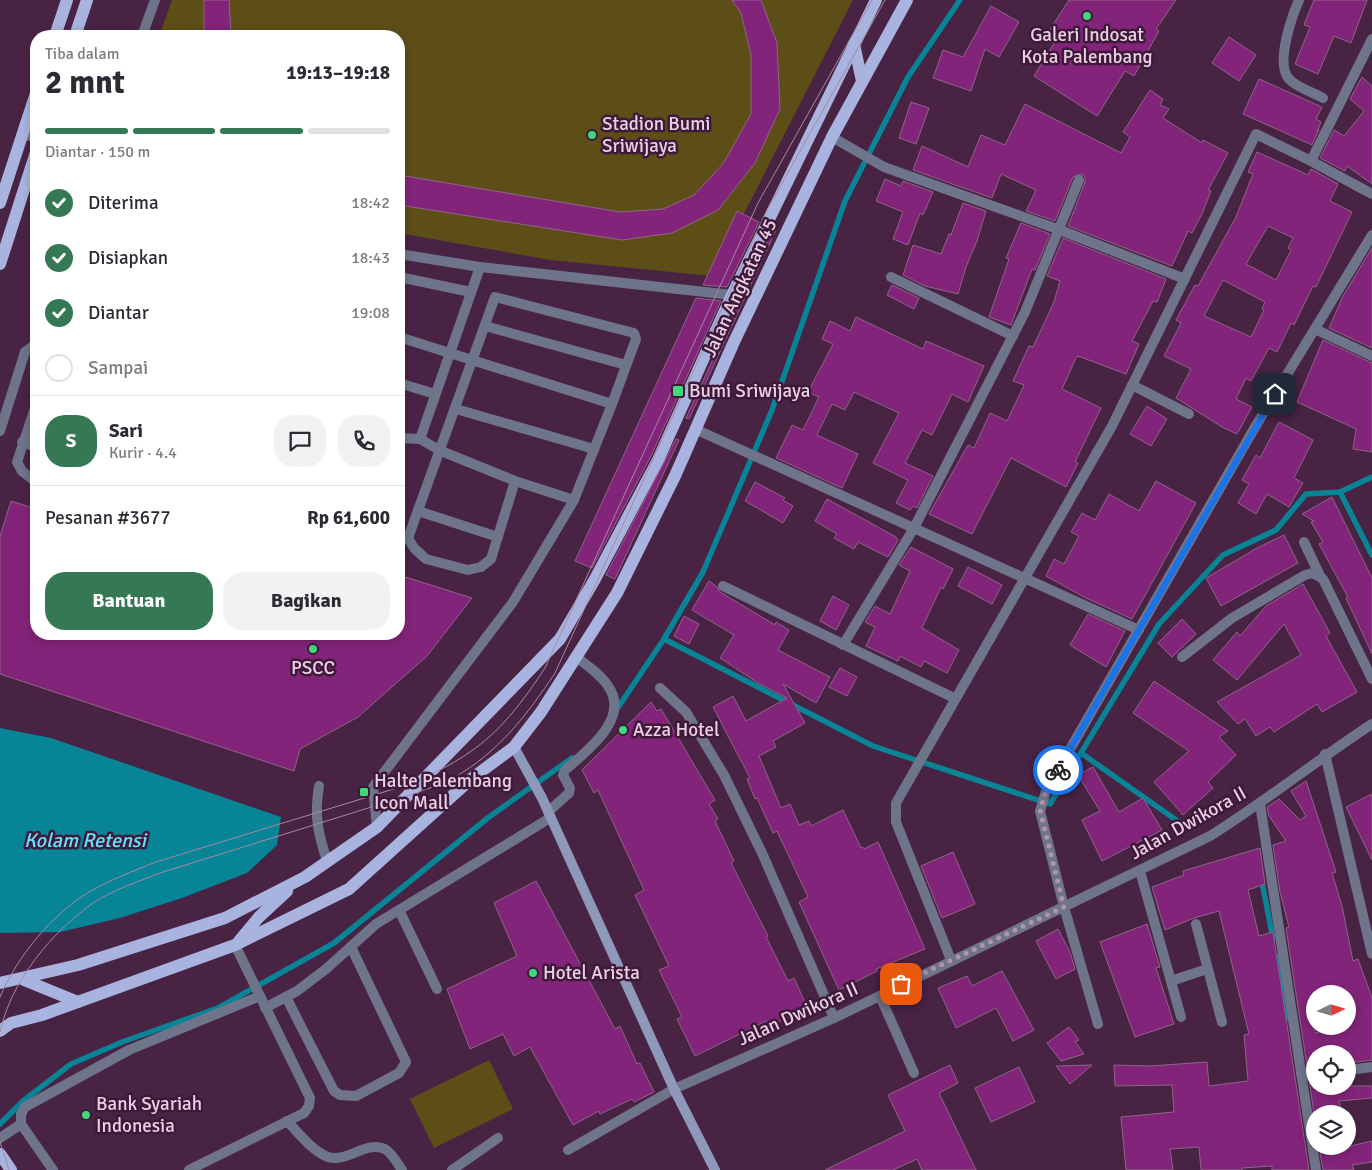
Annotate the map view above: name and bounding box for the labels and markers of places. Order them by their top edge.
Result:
marker: Galeri Indosat Kota Palembang [1081,10,1093,22]
place label: Galeri Indosat Kota Palembang [1021,23,1153,69]
place label: Stadion Bumi Sriwijaya [602,112,711,158]
marker: Stadion Bumi Sriwijaya [586,129,598,141]
pin [1254,373,1296,415]
place label: Bumi Sriwijaya [689,379,810,403]
marker: Bumi Sriwijaya [671,384,685,398]
marker: PSCC [307,643,319,655]
place label: PSCC [291,656,335,680]
place label: Azza Hotel [633,718,720,742]
marker: Azza Hotel [617,724,629,736]
place label: Halte Palembang Icon Mall [374,769,512,815]
marker: Halte Palembang Icon Mall [358,786,370,798]
place label: Hotel Arista [543,961,640,985]
pin [880,963,922,1005]
marker: Hotel Arista [527,967,539,979]
place label: Bank Syariah Indonesia [96,1092,202,1138]
marker: Bank Syariah Indonesia [80,1109,92,1121]

